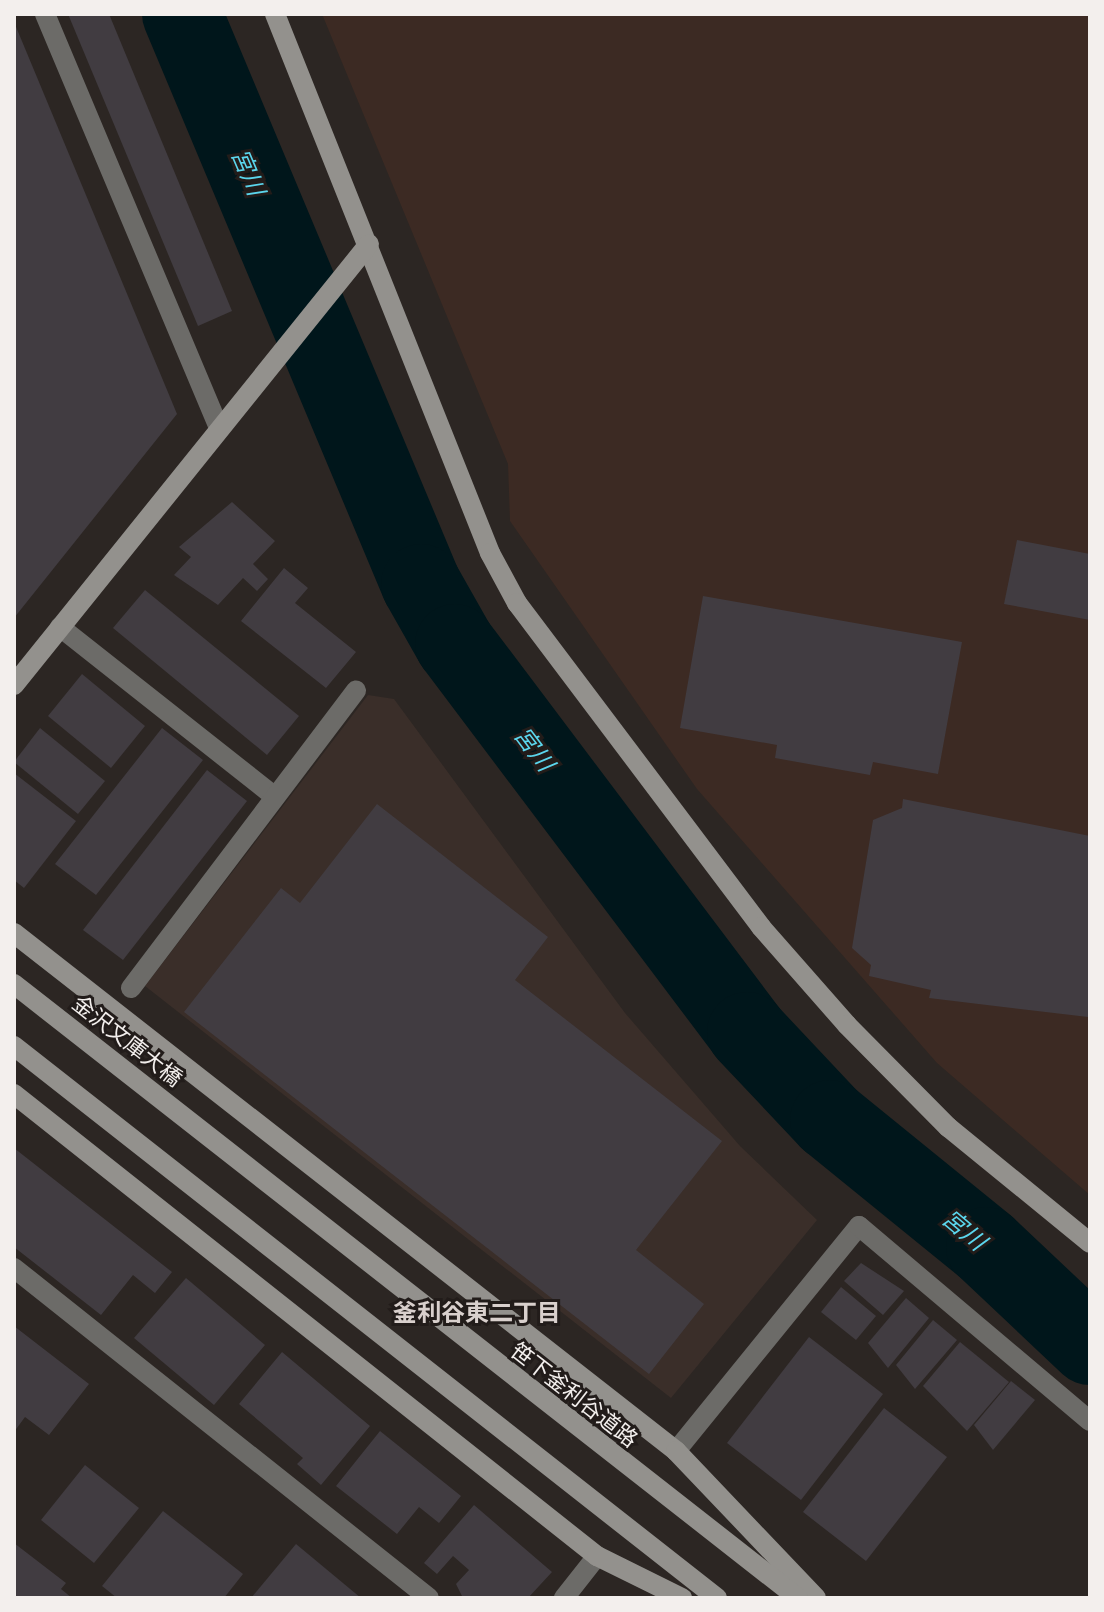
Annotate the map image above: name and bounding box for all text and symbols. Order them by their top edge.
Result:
water label: 宮川 [225,144,271,200]
water label: 宮川 [508,721,560,777]
street label: 金沢文庫大橋 [67,990,187,1092]
water label: 宮川 [936,1204,992,1256]
district label: 釜利谷東二丁目 [393,1299,561,1327]
street label: 笹下釜利谷道路 [505,1337,643,1453]

